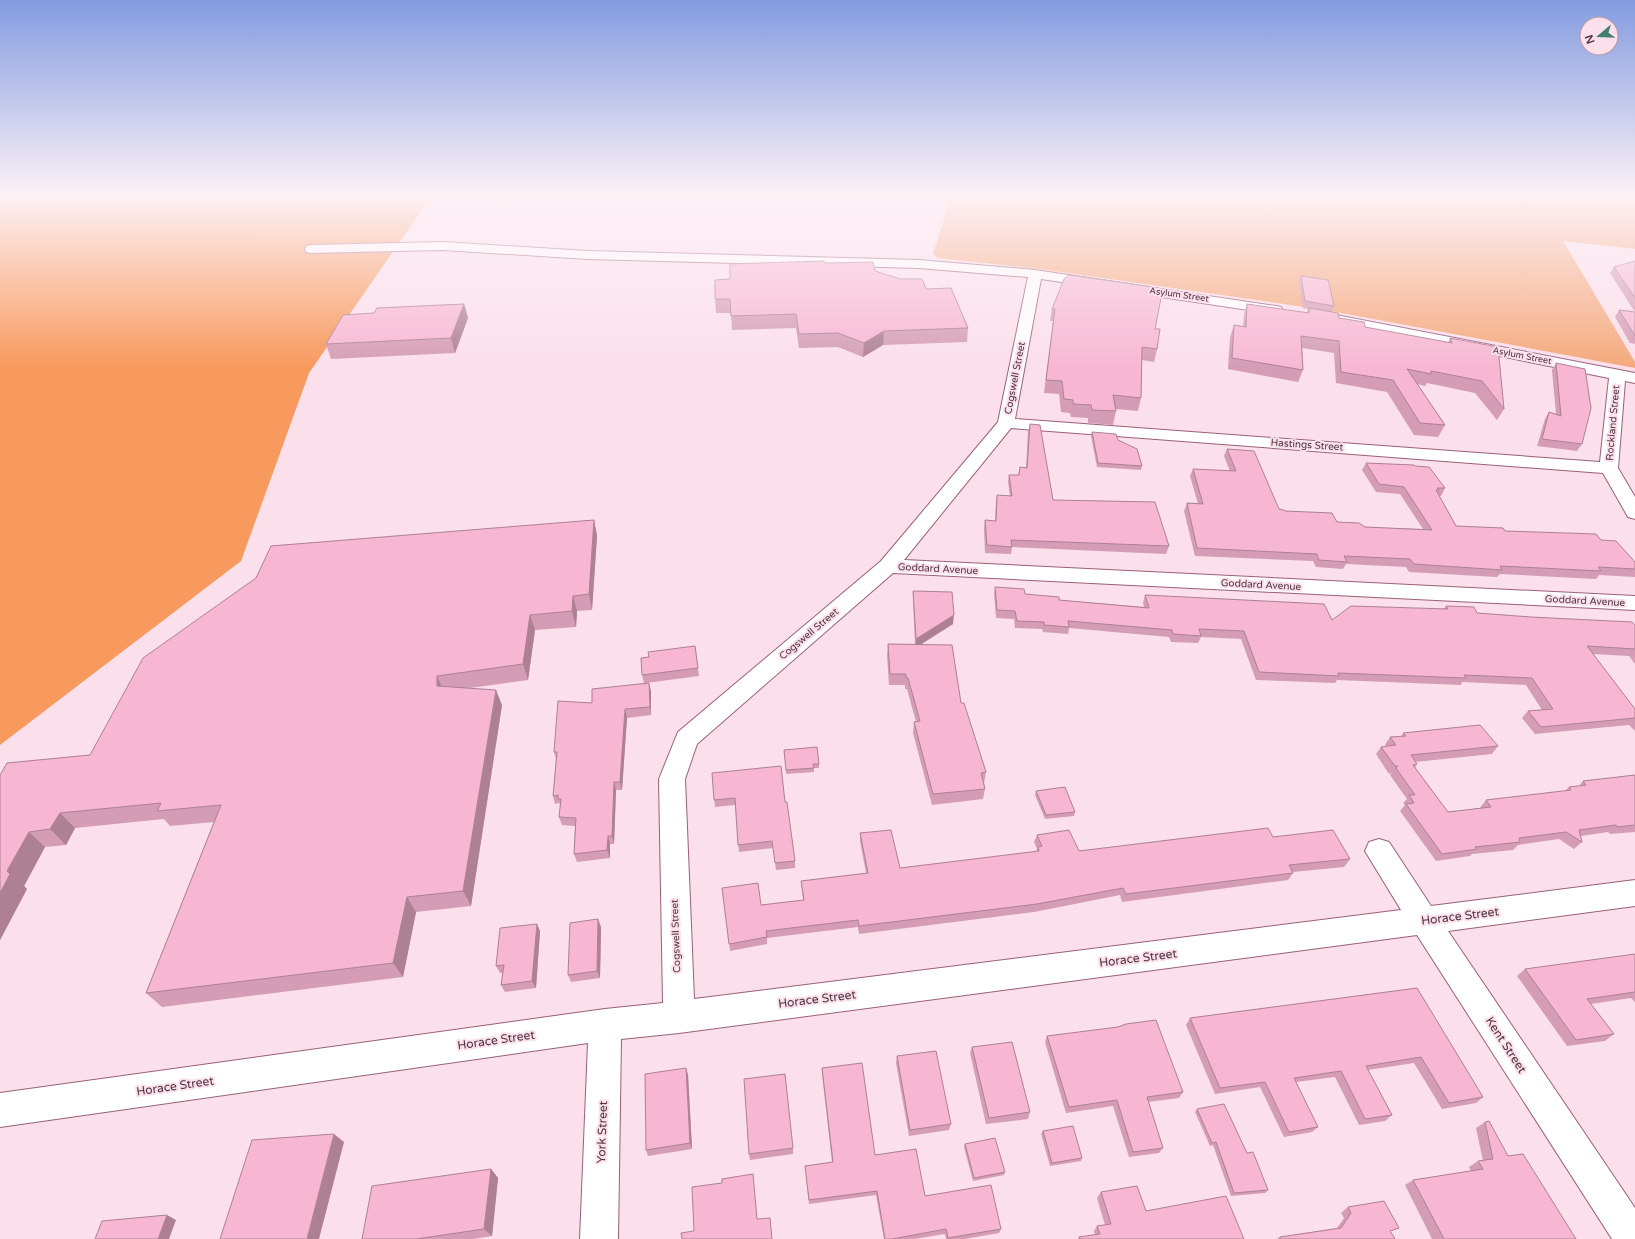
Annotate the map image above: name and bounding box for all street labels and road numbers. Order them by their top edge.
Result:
street label: Asylum Street [1149,285,1210,305]
street label: Cogswell Street [1002,341,1028,415]
street label: Asylum Street [1492,345,1553,367]
street label: Rockland Street [1604,385,1622,461]
street label: Hastings Street [1270,436,1344,454]
street label: Goddard Avenue [898,561,979,577]
street label: Goddard Avenue [1221,577,1302,593]
street label: Goddard Avenue [1545,593,1626,609]
street label: Cogswell Street [777,606,841,662]
street label: Cogswell Street [669,899,683,973]
street label: Horace Street [1420,904,1500,928]
street label: Horace Street [1098,946,1178,970]
street label: Horace Street [777,987,857,1011]
street label: Kent Street [1483,1014,1530,1076]
street label: Horace Street [456,1028,536,1052]
street label: Horace Street [135,1074,215,1098]
street label: York Street [594,1100,610,1164]

